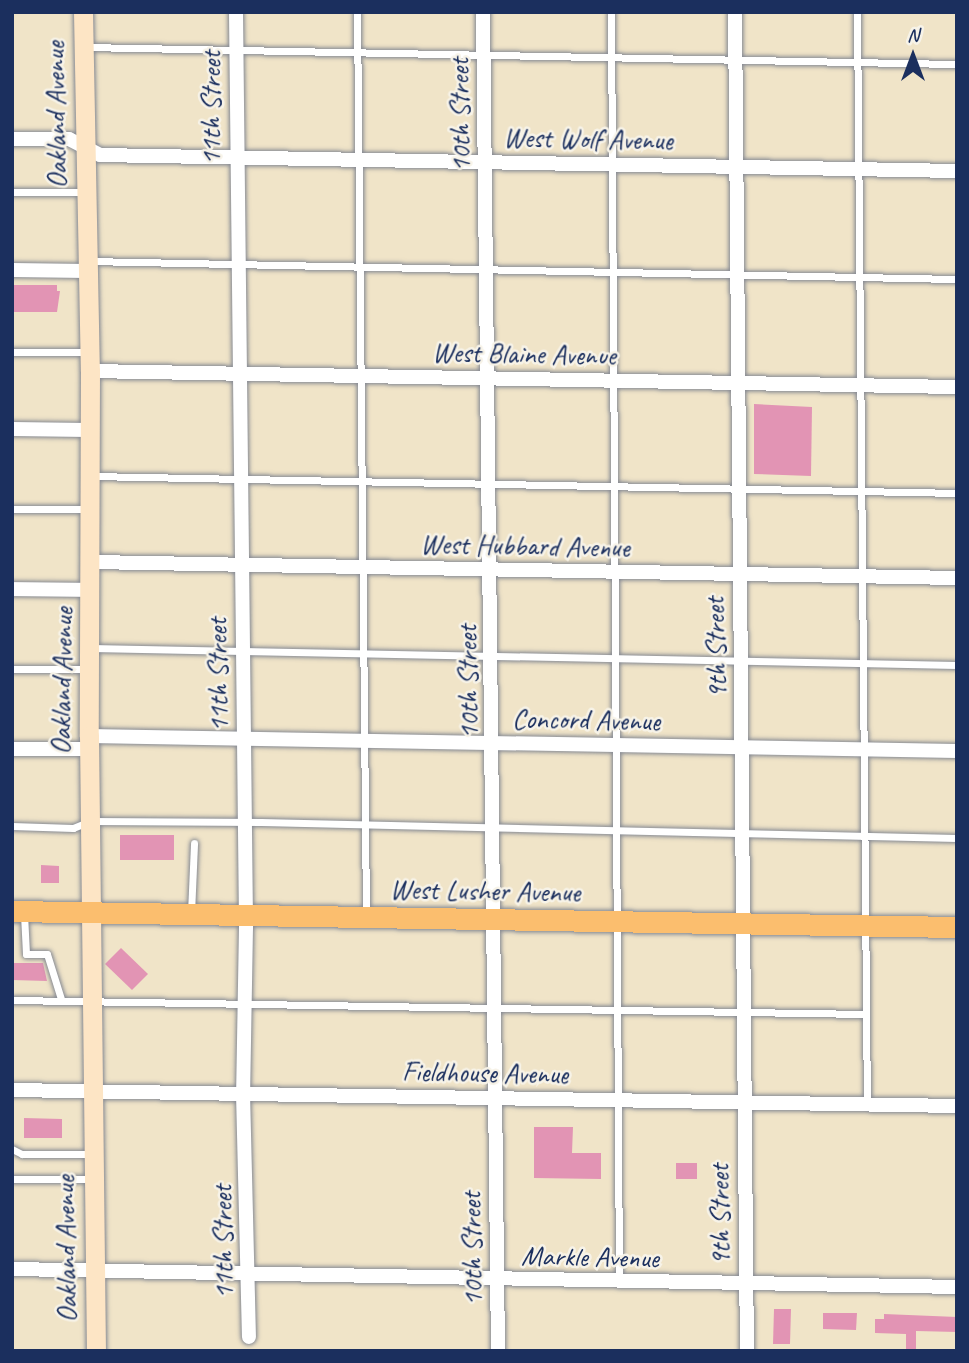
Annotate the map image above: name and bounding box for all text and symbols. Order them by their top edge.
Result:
north arrow [878,21,948,91]
text: N [907,23,919,47]
street label: Oakland Avenue [38,41,74,189]
street label: 11th Street [194,51,228,165]
street label: 10th Street [442,57,478,173]
street label: West Wolf Avenue [503,121,673,157]
street label: West Blaine Avenue [431,336,617,372]
street label: West Hubbard Avenue [420,527,630,565]
street label: 9th Street [697,596,735,700]
street label: Oakland Avenue [44,607,80,755]
street label: 11th Street [200,617,236,733]
street label: 10th Street [450,624,486,740]
street label: Concord Avenue [512,702,660,738]
street label: West Lusher Avenue [390,873,580,909]
street label: Fieldhouse Avenue [402,1055,568,1091]
street label: 9th Street [702,1164,738,1266]
street label: Oakland Avenue [48,1175,84,1323]
street label: 11th Street [205,1184,241,1300]
street label: 10th Street [454,1191,490,1307]
street label: Markle Avenue [521,1239,659,1275]

